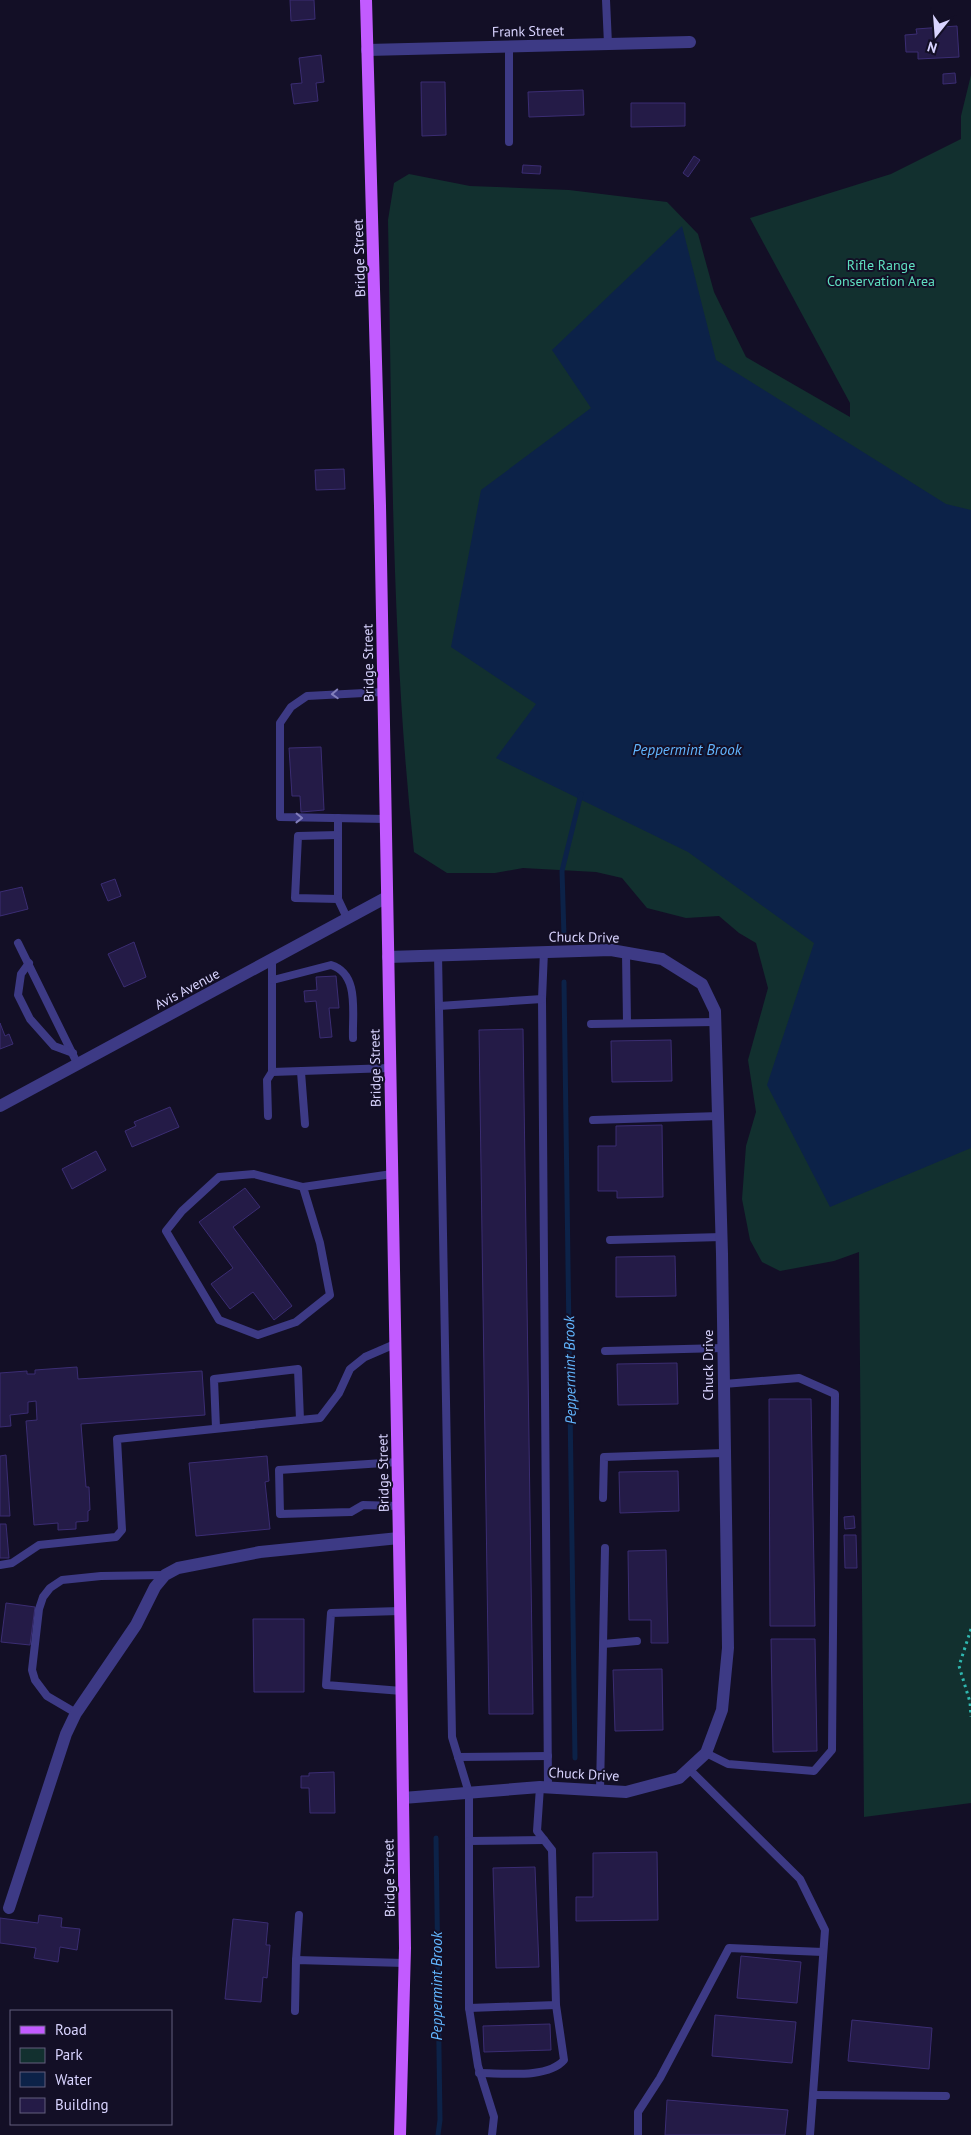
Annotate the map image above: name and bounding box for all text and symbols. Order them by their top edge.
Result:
north arrow [911,10,961,60]
street label: Frank Street [492,21,565,41]
text: N [925,37,939,57]
street label: Bridge Street [349,218,369,297]
park label: Rifle Range Conservation Area [827,256,935,290]
street label: Bridge Street [358,623,378,702]
one-way arrow [330,689,338,700]
water label: Peppermint Brook [633,740,743,759]
one-way arrow [296,813,303,823]
street label: Chuck Drive [548,927,620,947]
street label: Avis Avenue [151,964,223,1014]
street label: Bridge Street [365,1028,385,1107]
water label: Peppermint Brook [559,1314,580,1425]
street label: Chuck Drive [699,1330,717,1400]
street label: Bridge Street [373,1433,393,1512]
street label: Chuck Drive [548,1763,620,1785]
street label: Bridge Street [379,1838,399,1917]
water label: Peppermint Brook [427,1930,446,2040]
legend [10,2010,172,2125]
text: Road [55,2020,87,2039]
text: Park [55,2045,83,2064]
text: Water [55,2070,92,2089]
text: Building [55,2095,109,2114]

